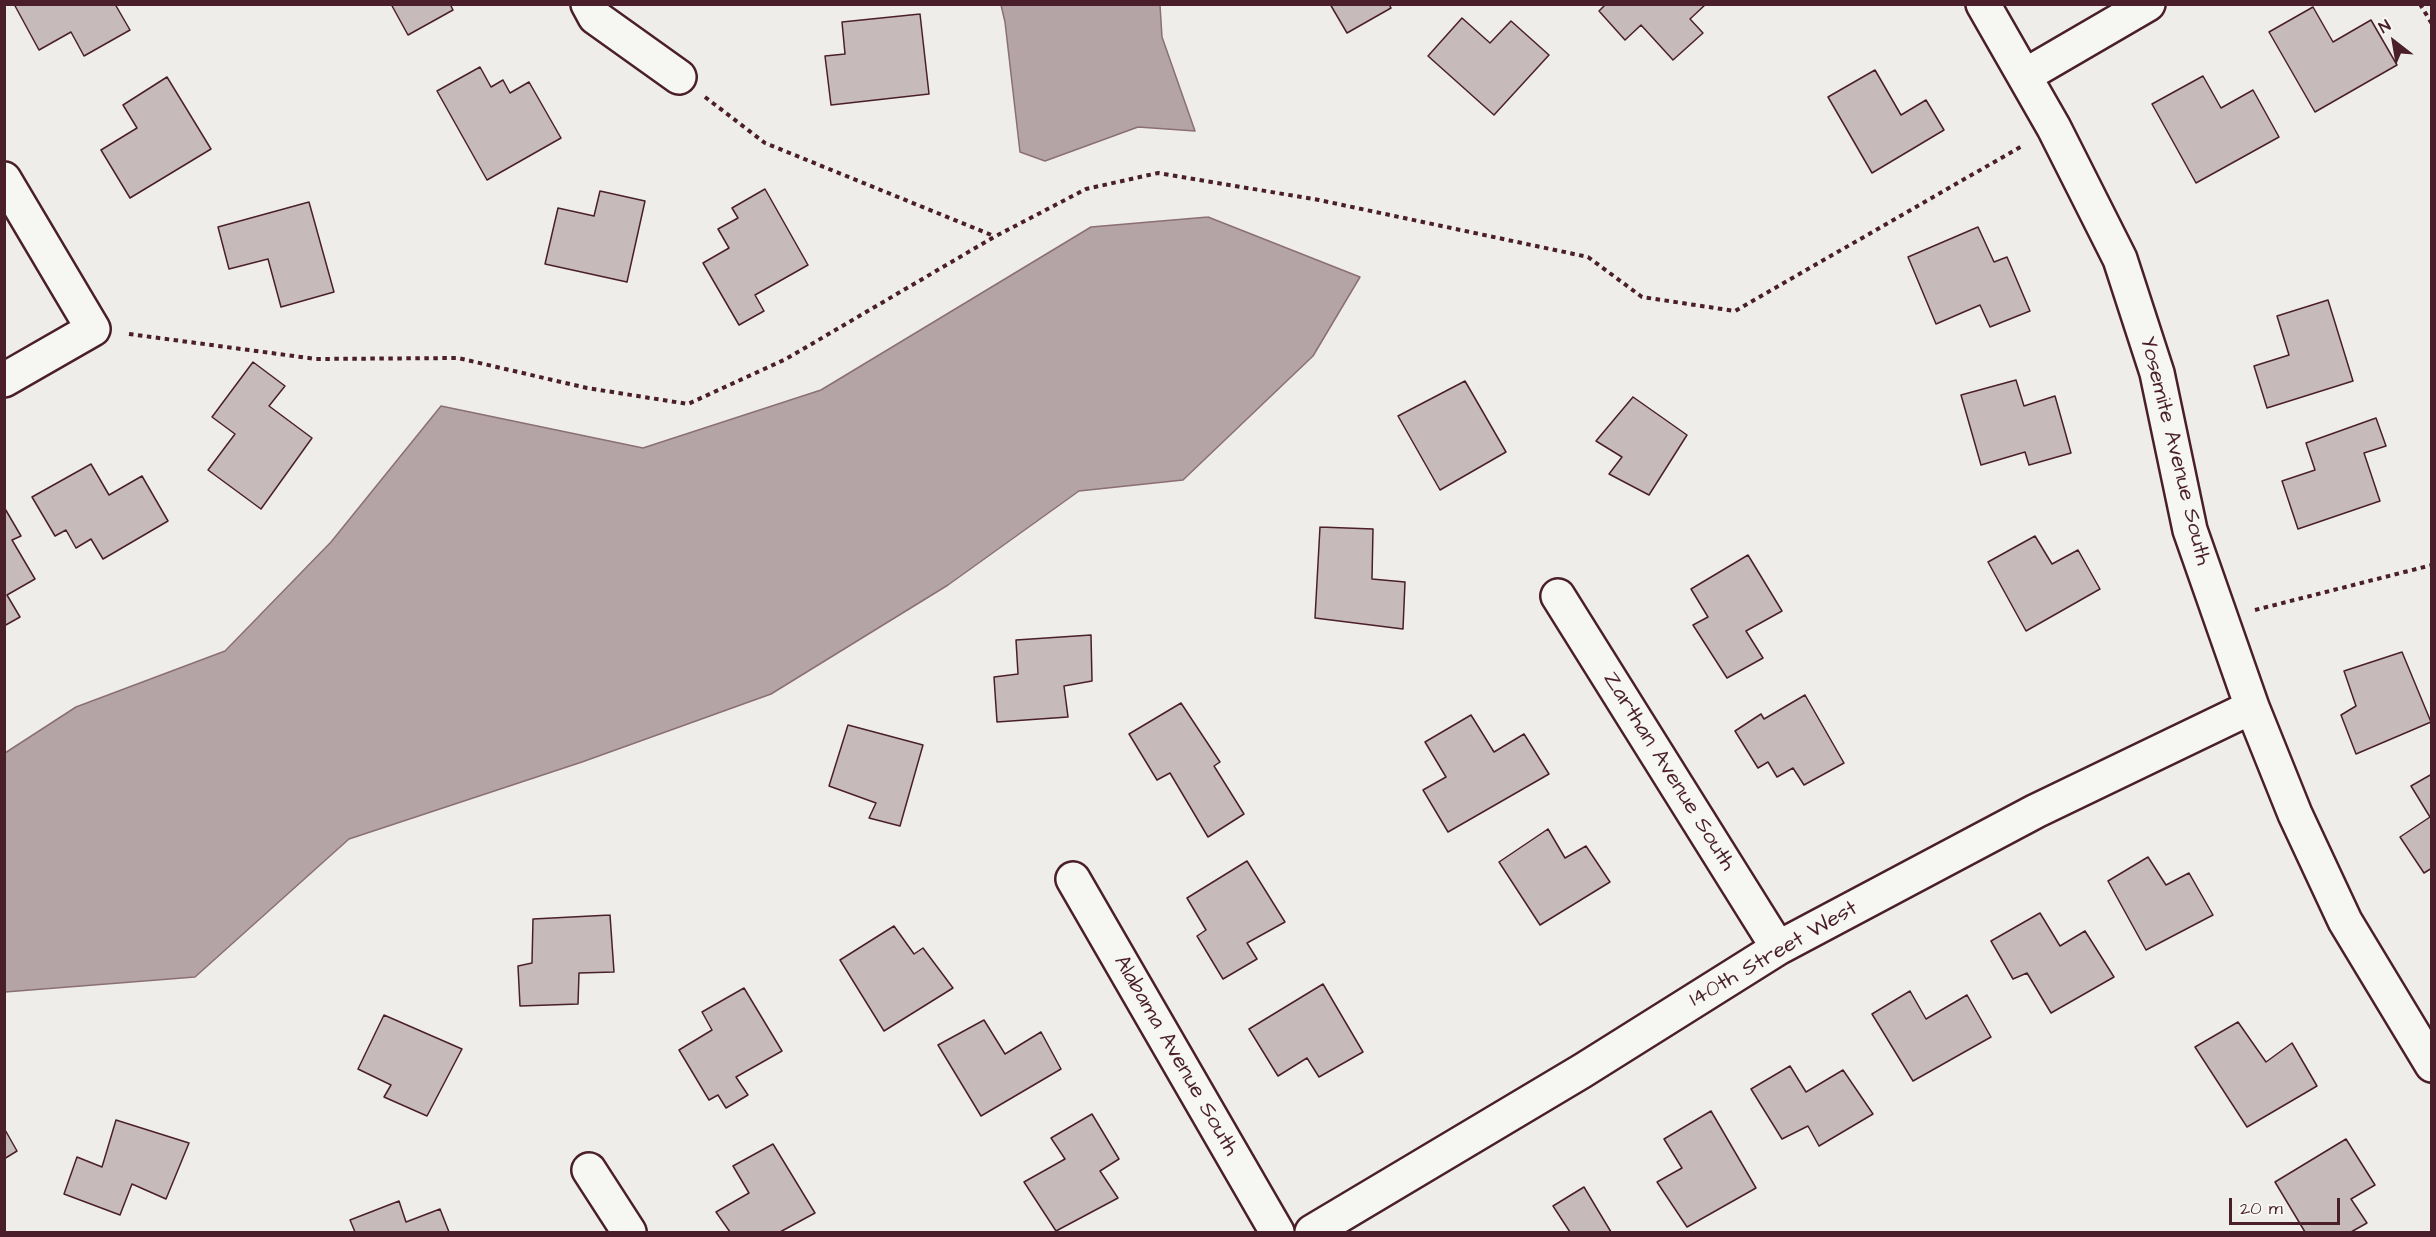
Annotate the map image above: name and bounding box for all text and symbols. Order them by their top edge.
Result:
north arrow [2364,12,2424,72]
text: N [2375,15,2395,39]
street label: Yosemite Avenue South [2133,334,2215,568]
street label: Zarthan Avenue South [1596,668,1740,876]
street label: 140th Street West [1685,896,1863,1014]
street label: Alabama Avenue South [1107,951,1243,1161]
scale bar [2232,1186,2343,1224]
text: 20 m [2240,1196,2283,1221]

